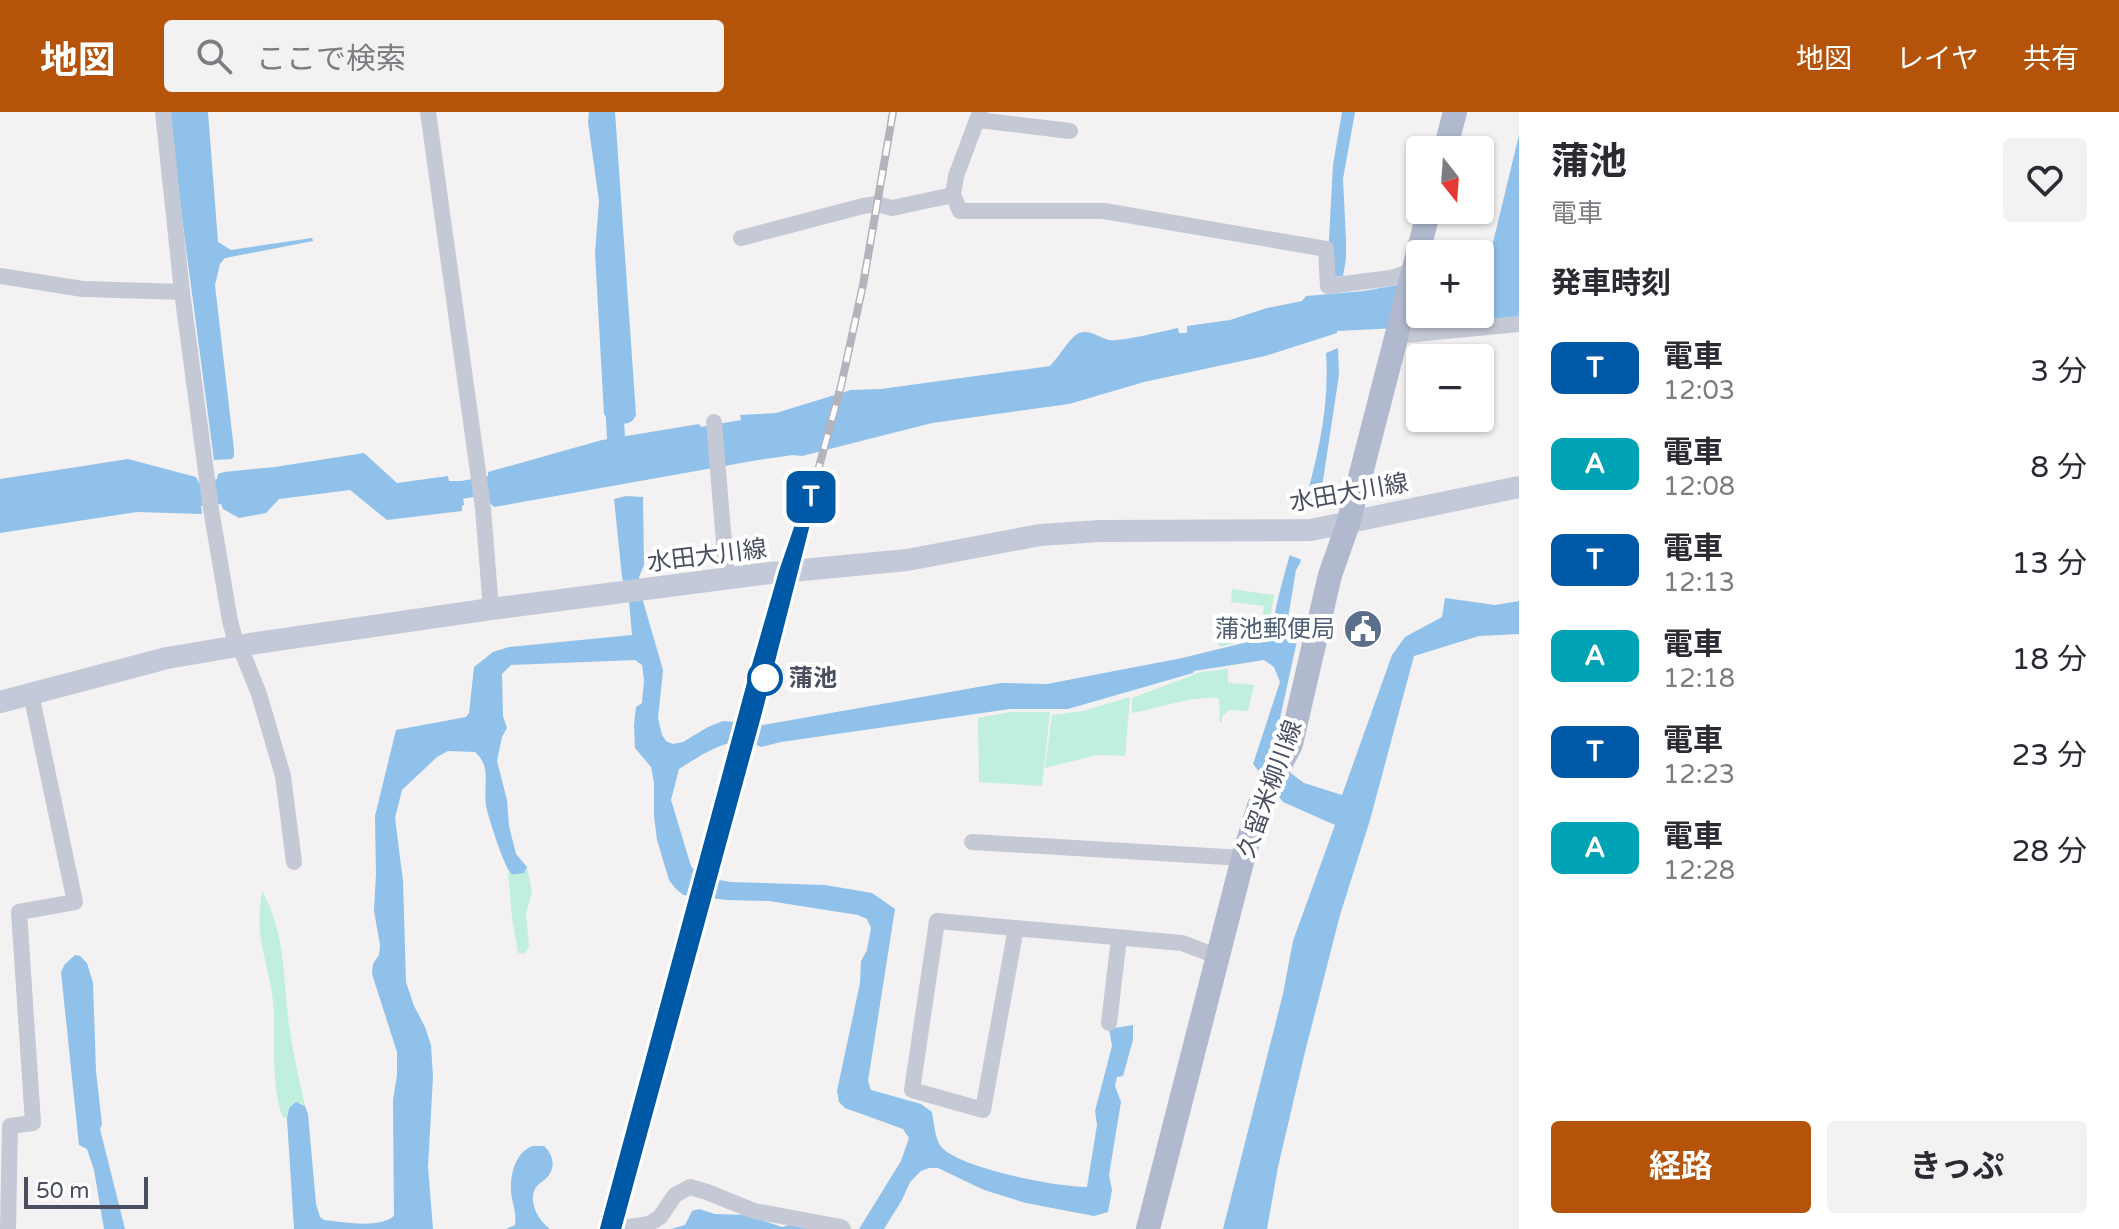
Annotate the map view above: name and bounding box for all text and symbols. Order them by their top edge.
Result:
search box [164,20,724,92]
icon: search [192,34,236,78]
text: 地図 [40,38,116,84]
text: ここで検索 [256,41,406,78]
text: 地図 [1796,42,1852,76]
text: レイヤ [1896,42,1979,76]
text: 共有 [2023,42,2079,76]
north arrow [1406,136,1494,224]
map controls [1406,136,1494,432]
button: heart [2003,138,2087,222]
text: 蒲池 [1551,139,1627,185]
text: 電車 [1551,198,1603,229]
button: + [1406,240,1494,328]
text: 発車時刻 [1551,265,1671,302]
text: 電車 [1663,338,1723,375]
button: − [1406,344,1494,432]
text: T [1586,351,1604,385]
text: 3 分 [2030,353,2087,390]
text: 12:03 [1663,375,1735,406]
text: 電車 [1663,434,1723,471]
text: A [1585,447,1605,481]
text: 8 分 [2030,449,2087,486]
street label: 水田大川線 [1287,468,1411,518]
line badge: T [785,471,837,523]
text: 12:08 [1663,471,1735,502]
text: T [802,480,820,514]
text: 電車 [1663,530,1723,567]
street label: 水田大川線 [646,534,768,578]
text: T [1586,543,1604,577]
text: 13 分 [2012,545,2087,582]
text: 12:13 [1663,567,1735,598]
public building icon: 蒲池郵便局 [1342,608,1384,650]
place label: 蒲池郵便局 [1215,615,1335,644]
text: 電車 [1663,626,1723,663]
text: A [1585,639,1605,673]
text: 18 分 [2012,641,2087,678]
marker: 蒲池 [748,661,782,695]
text: 12:18 [1663,663,1735,694]
place label: 蒲池 [789,664,837,693]
street label: 久留米柳川線 [1232,716,1308,862]
text: 電車 [1663,722,1723,759]
text: T [1586,735,1604,769]
text: 23 分 [2012,737,2087,774]
text: 12:23 [1663,759,1735,790]
text: 電車 [1663,818,1723,855]
text: A [1585,831,1605,865]
text: 28 分 [2012,833,2087,870]
text: 12:28 [1663,855,1735,886]
button: 経路 [1551,1121,1811,1213]
button: きっぷ [1827,1121,2087,1213]
scale bar [24,1173,148,1209]
text: 50 m [36,1178,90,1204]

